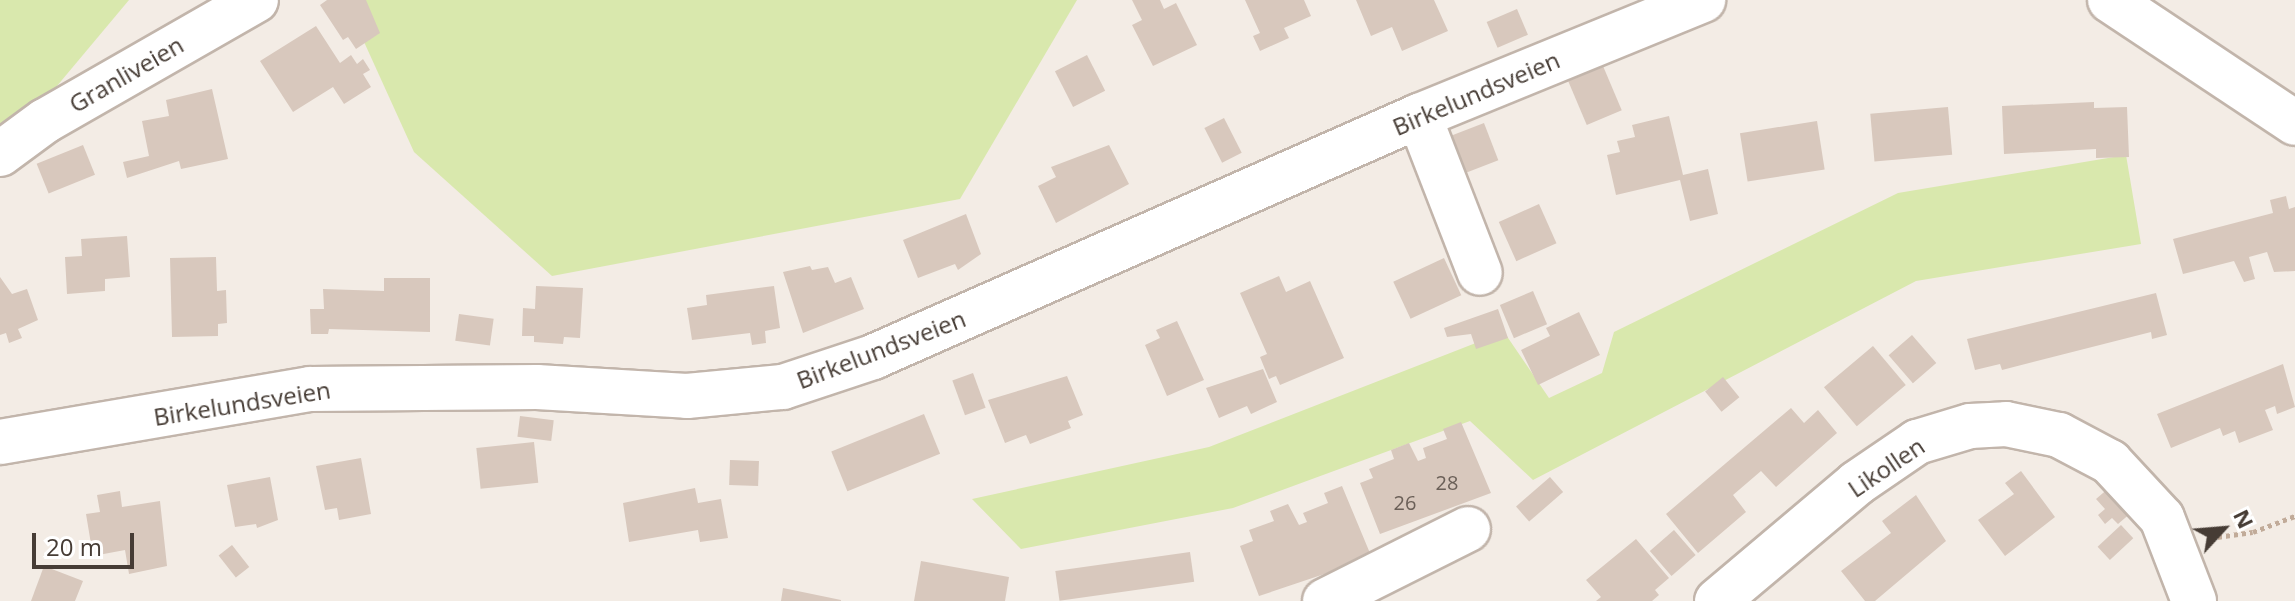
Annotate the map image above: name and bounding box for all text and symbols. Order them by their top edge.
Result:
street label: Granliveien [64,30,188,118]
street label: Birkelundsveien [1388,45,1564,141]
street label: Birkelundsveien [792,304,970,394]
street label: Birkelundsveien [151,375,333,431]
street label: Likollen [1842,431,1930,503]
house number: 28 [1436,470,1458,494]
north arrow [2183,489,2263,569]
house number: 26 [1394,490,1416,514]
text: N [2227,504,2262,533]
scale bar [36,517,138,567]
text: 20 m [46,530,102,563]

